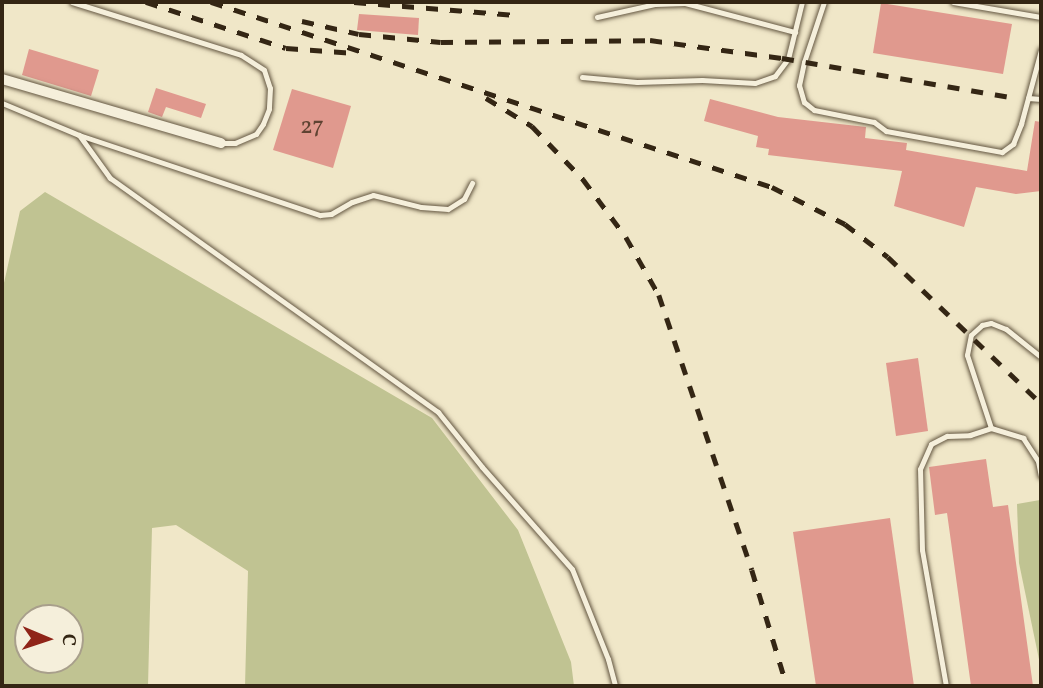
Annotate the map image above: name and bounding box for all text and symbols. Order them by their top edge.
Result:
house number: 27 [300,114,324,142]
north arrow [14,604,84,674]
text: С [55,633,81,646]

